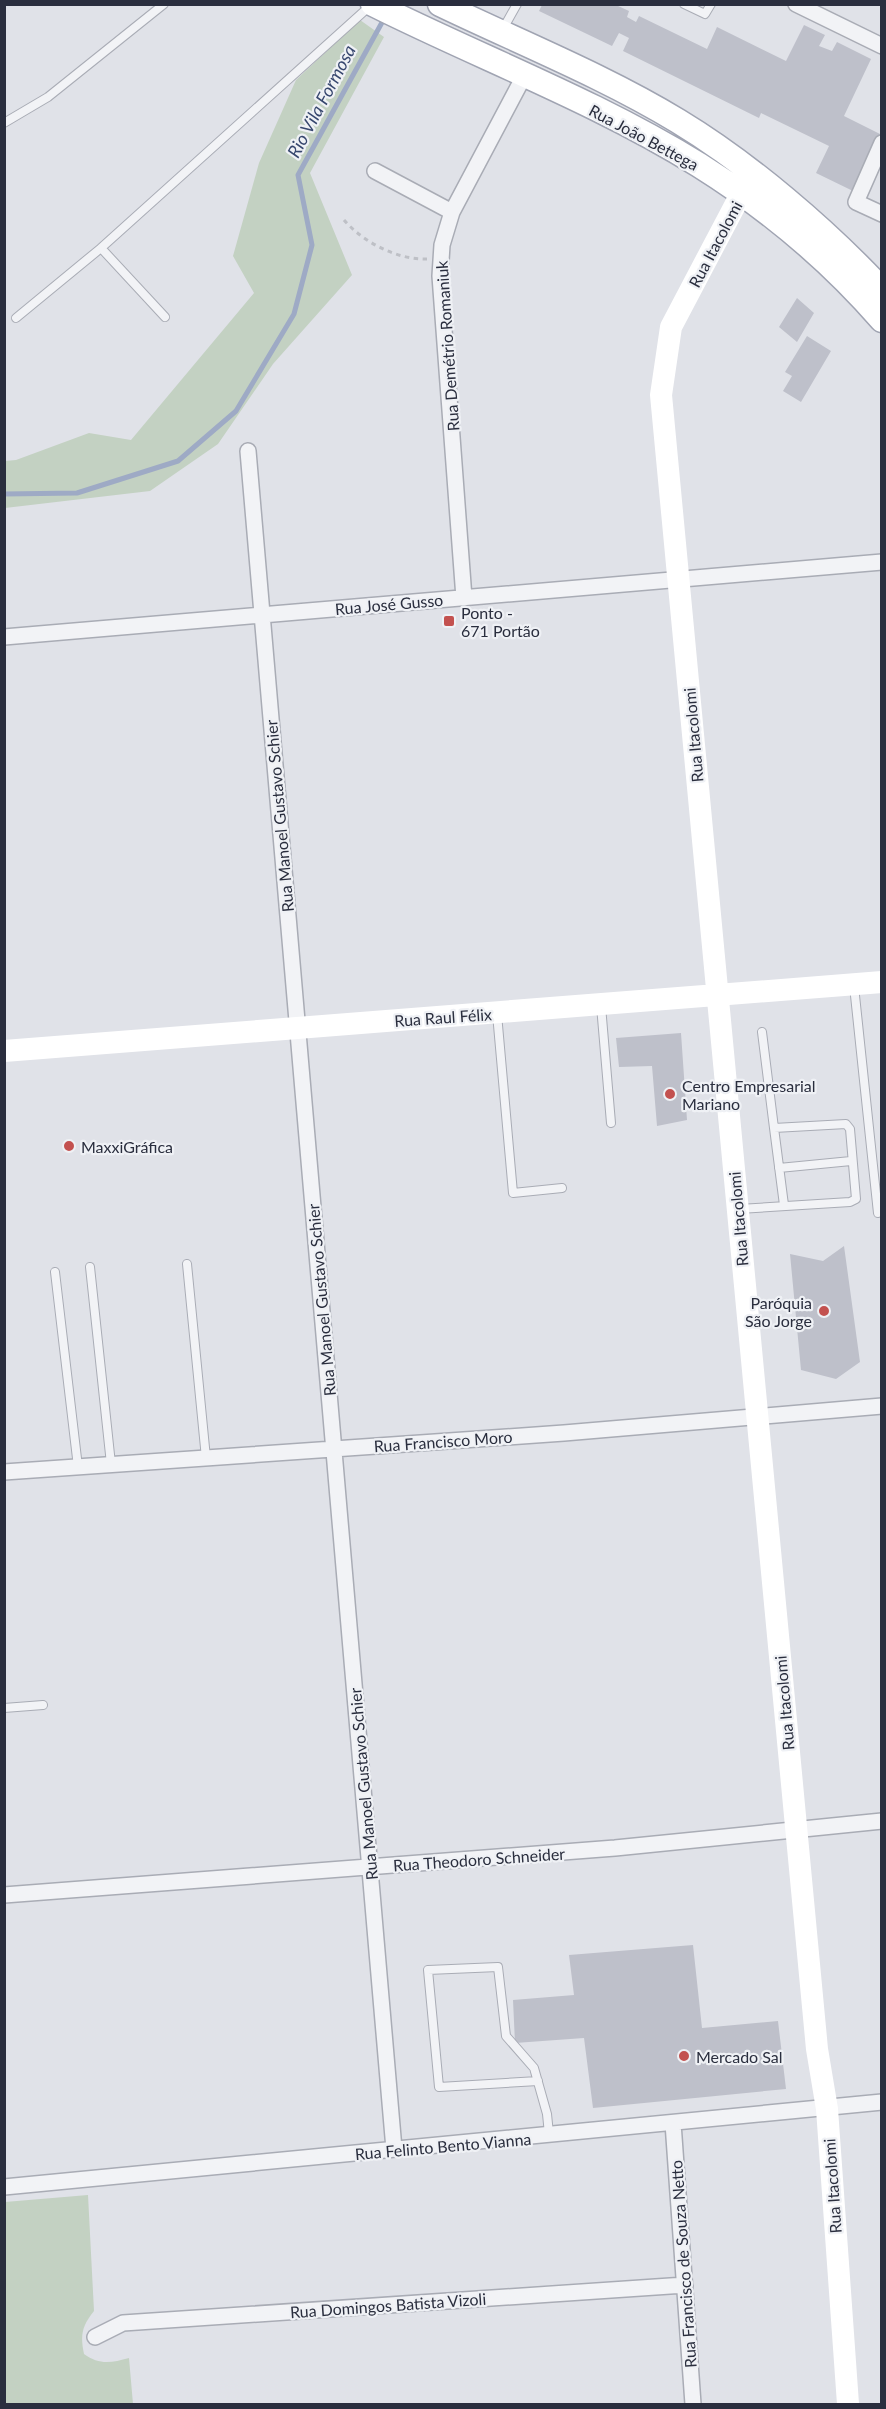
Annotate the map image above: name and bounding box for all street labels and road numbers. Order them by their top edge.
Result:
street label: Rua João Bettega [586,100,702,174]
street label: Rua Itacolomi [684,198,746,290]
street label: Rua Demétrio Romaniuk [432,259,462,432]
street label: Rua José Gusso [334,590,444,618]
street label: Rua Itacolomi [679,687,707,783]
street label: Rua Manoel Gustavo Schier [261,719,297,913]
street label: Rua Raul Félix [394,1004,492,1030]
street label: Rua Itacolomi [724,1171,752,1267]
street label: Rua Manoel Gustavo Schier [303,1203,339,1397]
street label: Rua Francisco Moro [373,1427,513,1455]
street label: Rua Itacolomi [770,1655,798,1751]
street label: Rua Manoel Gustavo Schier [345,1687,381,1881]
street label: Rua Theodoro Schneider [392,1844,566,1874]
street label: Rua Felinto Bento Vianna [354,2129,532,2163]
street label: Rua Itacolomi [819,2138,845,2234]
street label: Rua Francisco de Souza Netto [666,2159,700,2369]
street label: Rua Domingos Batista Vizoli [289,2289,487,2321]

